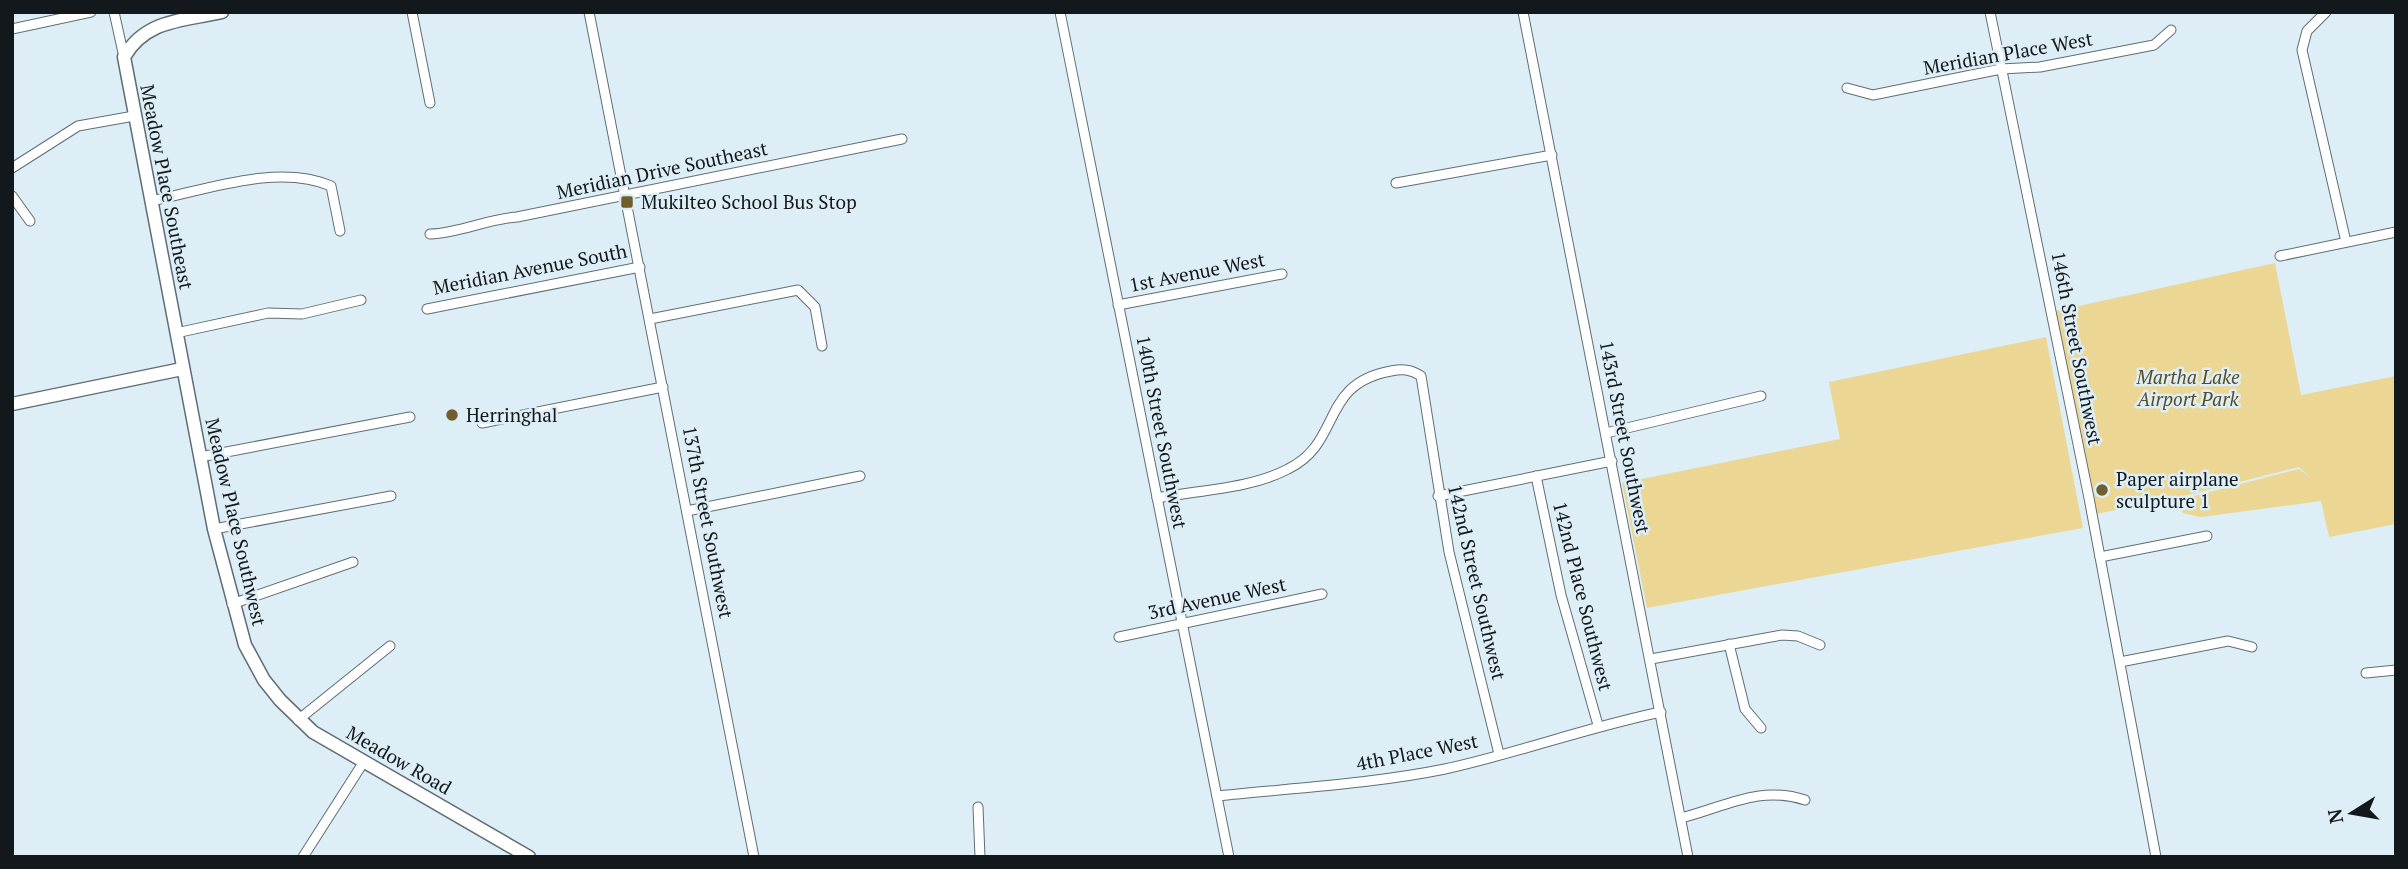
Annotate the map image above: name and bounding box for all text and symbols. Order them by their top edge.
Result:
street label: Meridian Place West [1921,25,2095,80]
street label: Meadow Place Southeast [135,82,200,292]
street label: Meridian Drive Southeast [554,135,770,204]
place label: Mukilteo School Bus Stop [641,189,857,214]
marker: Mukilteo School Bus Stop [619,194,635,210]
street label: Meridian Avenue South [431,237,629,300]
street label: 1st Avenue West [1127,246,1267,297]
street label: 146th Street Southwest [2046,249,2109,447]
street label: 140th Street Southwest [1131,333,1194,531]
street label: 143rd Street Southwest [1594,338,1656,536]
park label: Martha Lake Airport Park [2135,364,2240,411]
place label: Herringhal [466,402,557,427]
marker: Herringhal [444,407,460,423]
street label: Meadow Place Southwest [200,416,273,628]
street label: 137th Street Southwest [678,423,739,620]
place label: Paper airplane sculpture 1 [2116,466,2239,513]
street label: 142nd Street Southwest [1443,481,1512,682]
marker: Paper airplane sculpture 1 [2094,482,2110,498]
street label: 142nd Place Southwest [1548,499,1619,693]
street label: 3rd Avenue West [1146,571,1288,624]
street label: Meadow Road [342,719,457,800]
street label: 4th Place West [1354,727,1480,776]
north arrow [2317,778,2387,848]
text: N [2321,806,2348,826]

